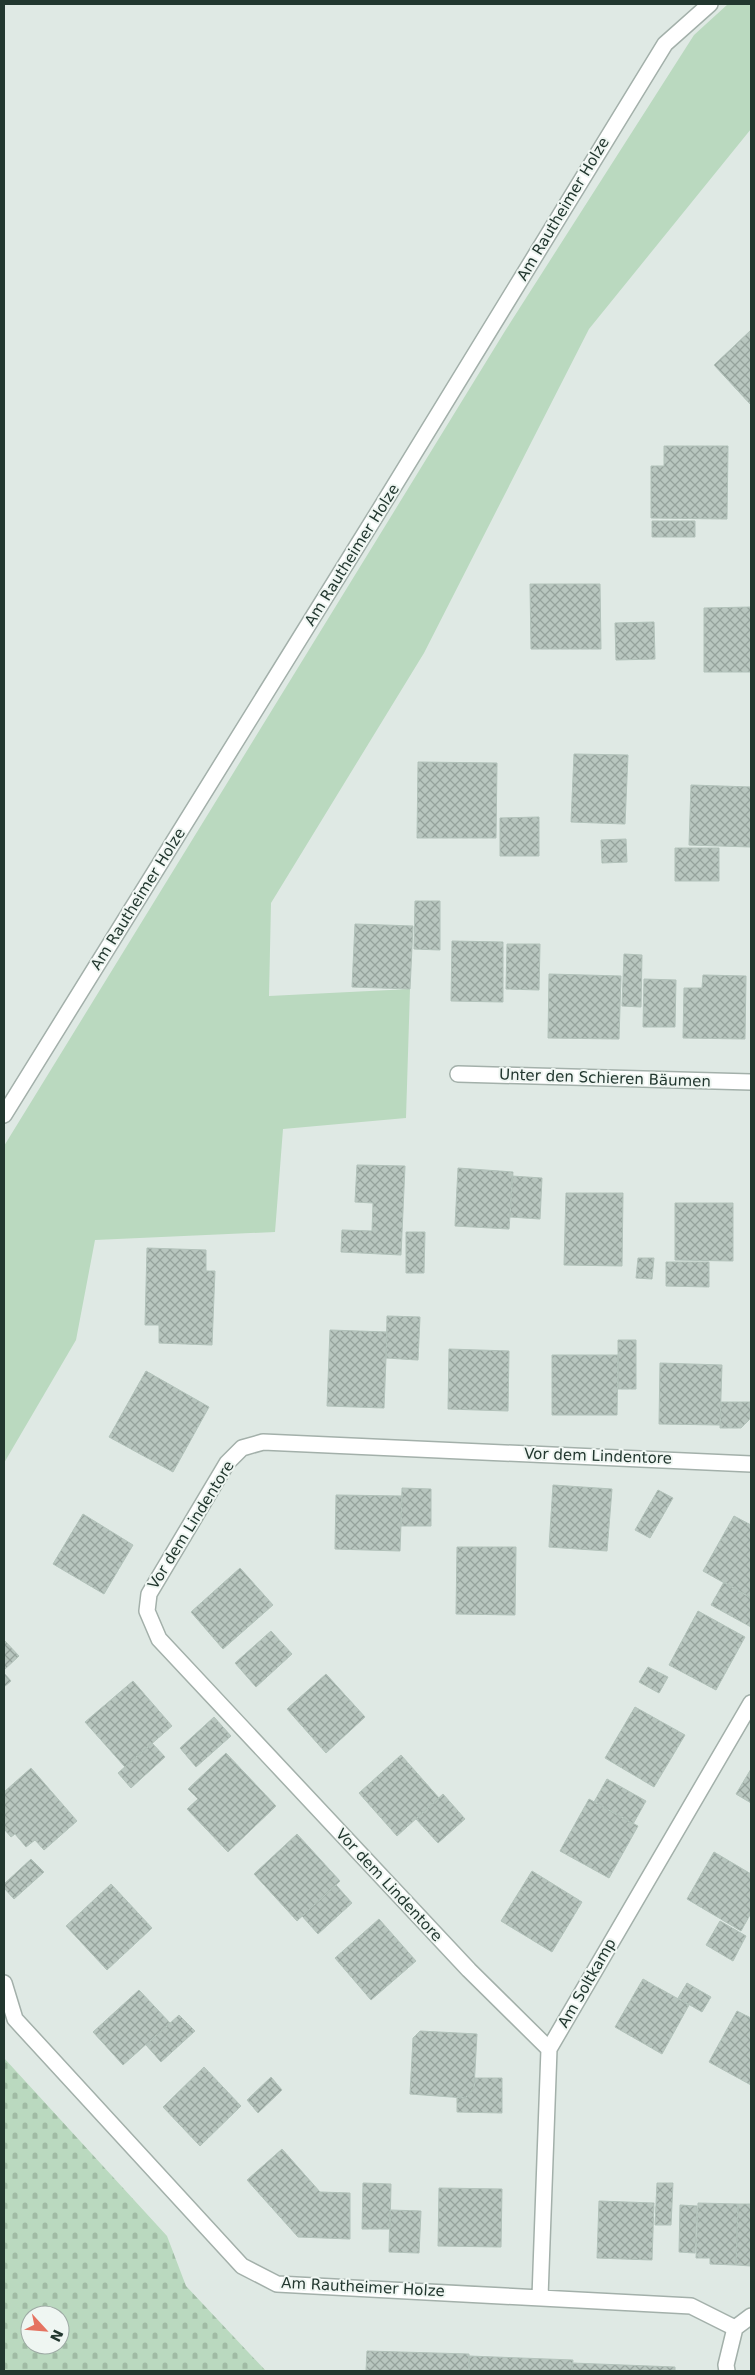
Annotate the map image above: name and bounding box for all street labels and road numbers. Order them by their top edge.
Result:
street label: Am Rautheimer Holze [513,134,613,284]
street label: Am Rautheimer Holze [301,481,403,629]
street label: Am Rautheimer Holze [87,825,189,973]
street label: Unter den Schieren Bäumen [499,1065,711,1091]
street label: Vor dem Lindentore [524,1444,672,1468]
street label: Vor dem Lindentore [144,1458,238,1592]
street label: Vor dem Lindentore [332,1825,446,1945]
street label: Am Soltkamp [554,1935,620,2031]
street label: Am Rautheimer Holze [281,2274,445,2300]

